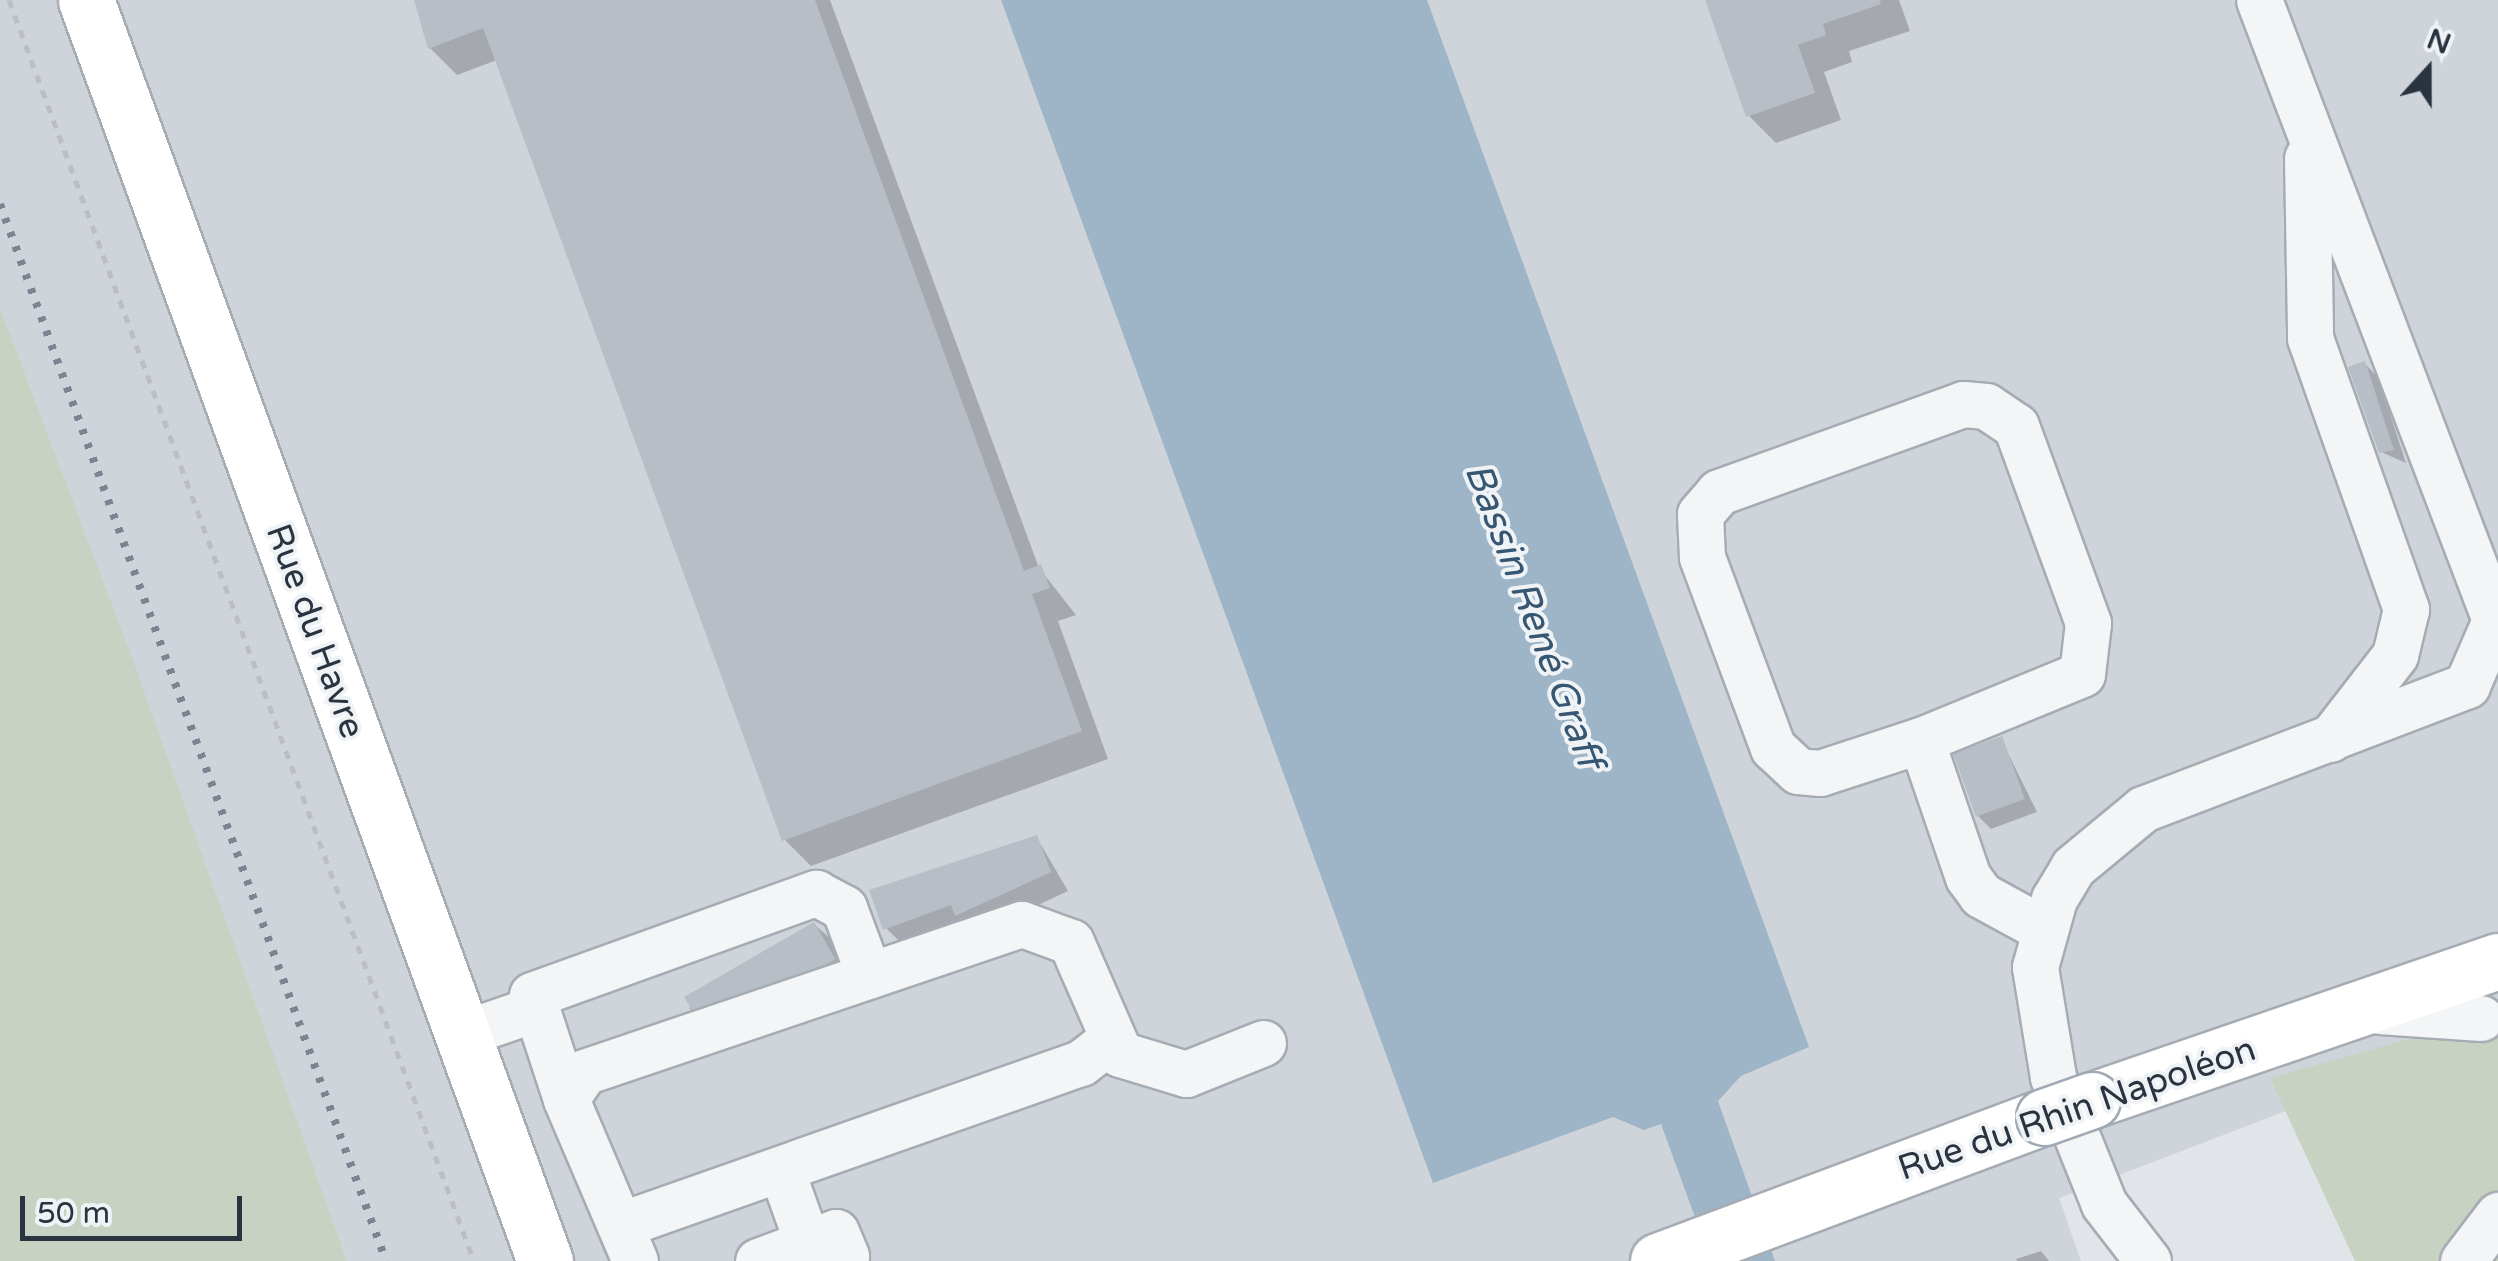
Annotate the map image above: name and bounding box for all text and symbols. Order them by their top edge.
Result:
north arrow [2378,20,2478,120]
text: N [2422,22,2455,62]
water label: Bassin René Graff [1454,457,1612,775]
street label: Rue du Havre [257,518,373,744]
street label: Rue du Rhin Napoléon [1893,1028,2261,1190]
scale bar [25,1176,248,1238]
text: 50 m [37,1195,110,1232]

